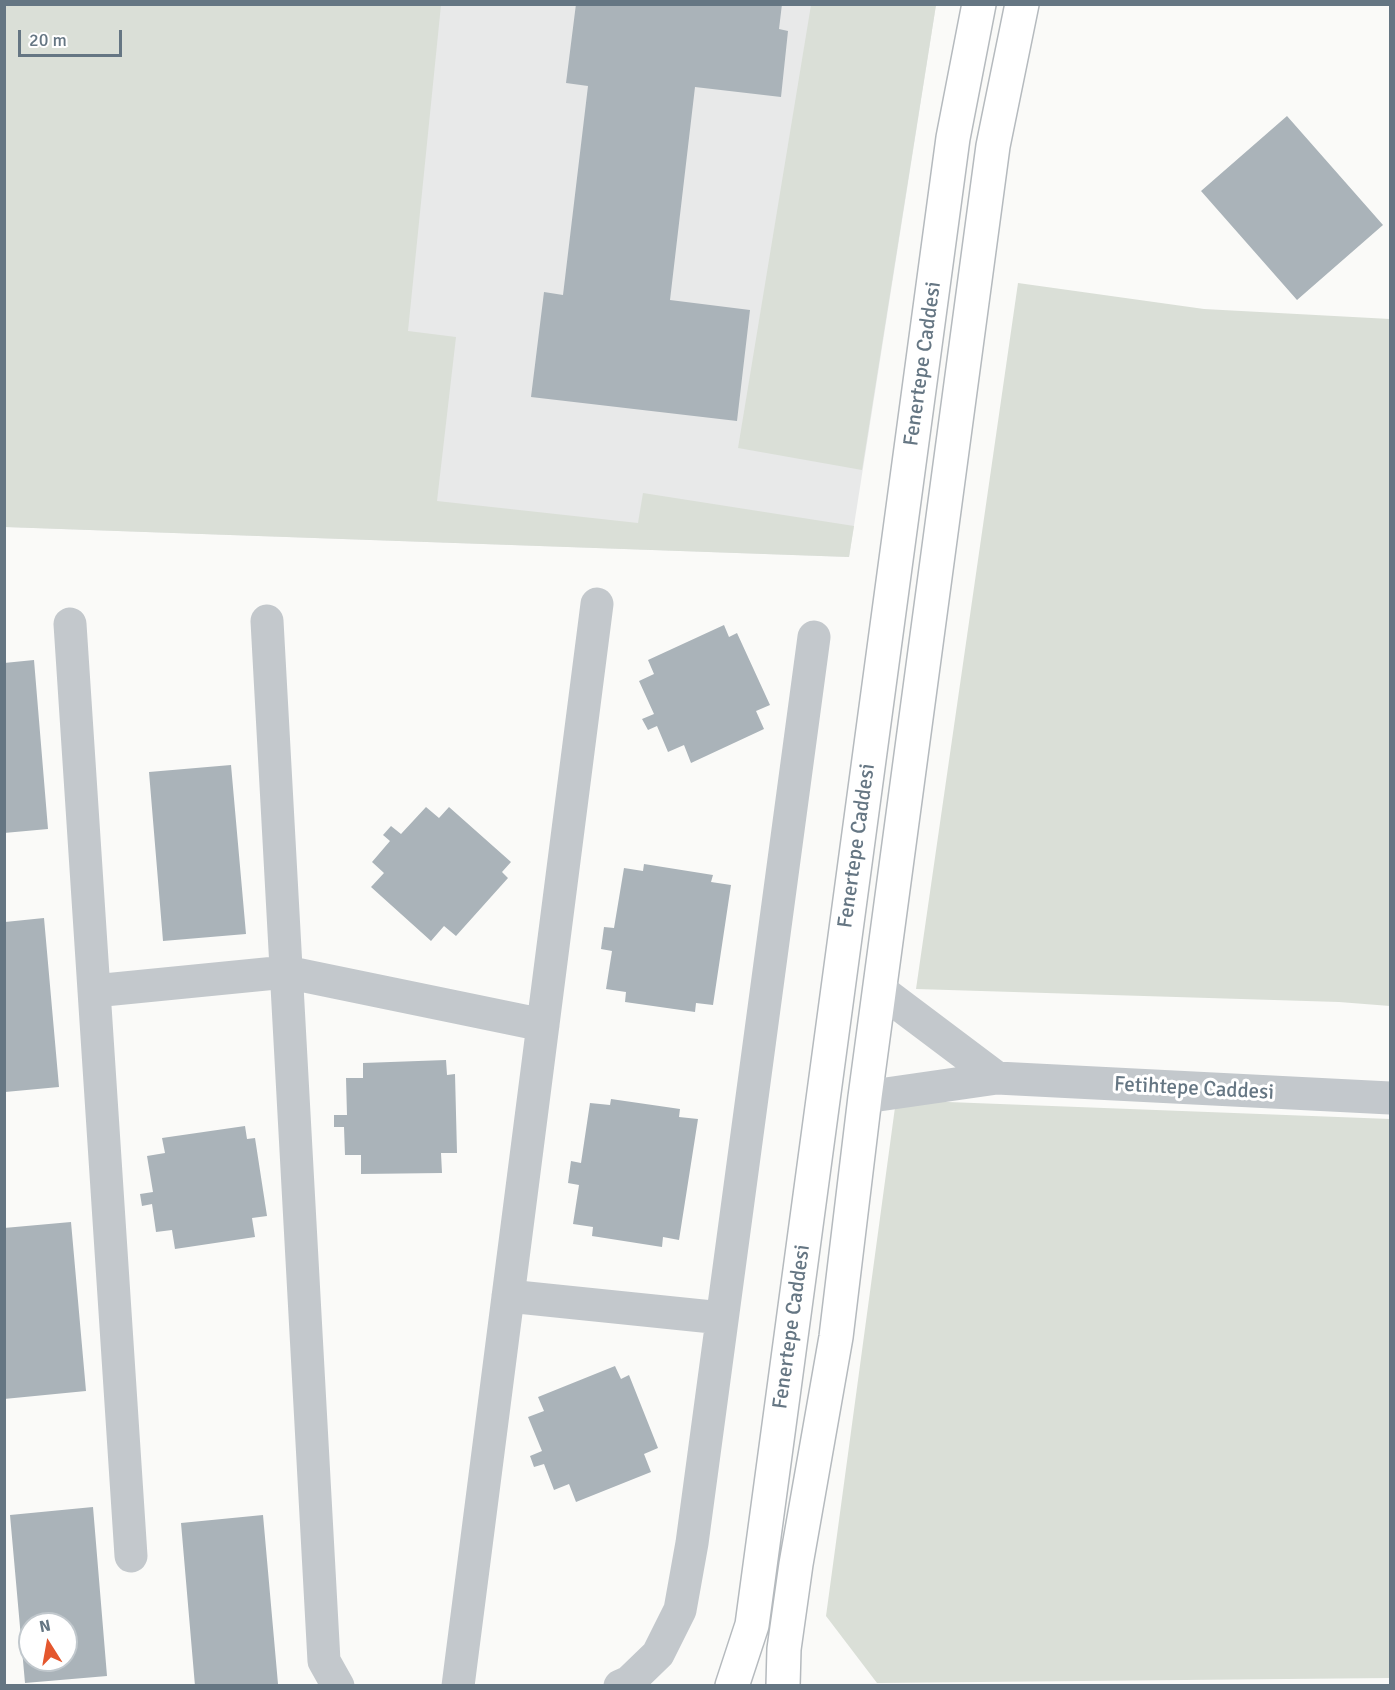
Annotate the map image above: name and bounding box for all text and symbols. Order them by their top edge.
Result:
scale bar [21,18,124,56]
text: 20 m [29,29,67,51]
street label: Fenertepe Caddesi [899,280,947,448]
street label: Fenertepe Caddesi [833,762,881,930]
street label: Fetihtepe Caddesi [1113,1072,1275,1106]
street label: Fenertepe Caddesi [768,1243,816,1411]
north arrow [18,1612,78,1672]
text: N [38,1615,52,1637]

